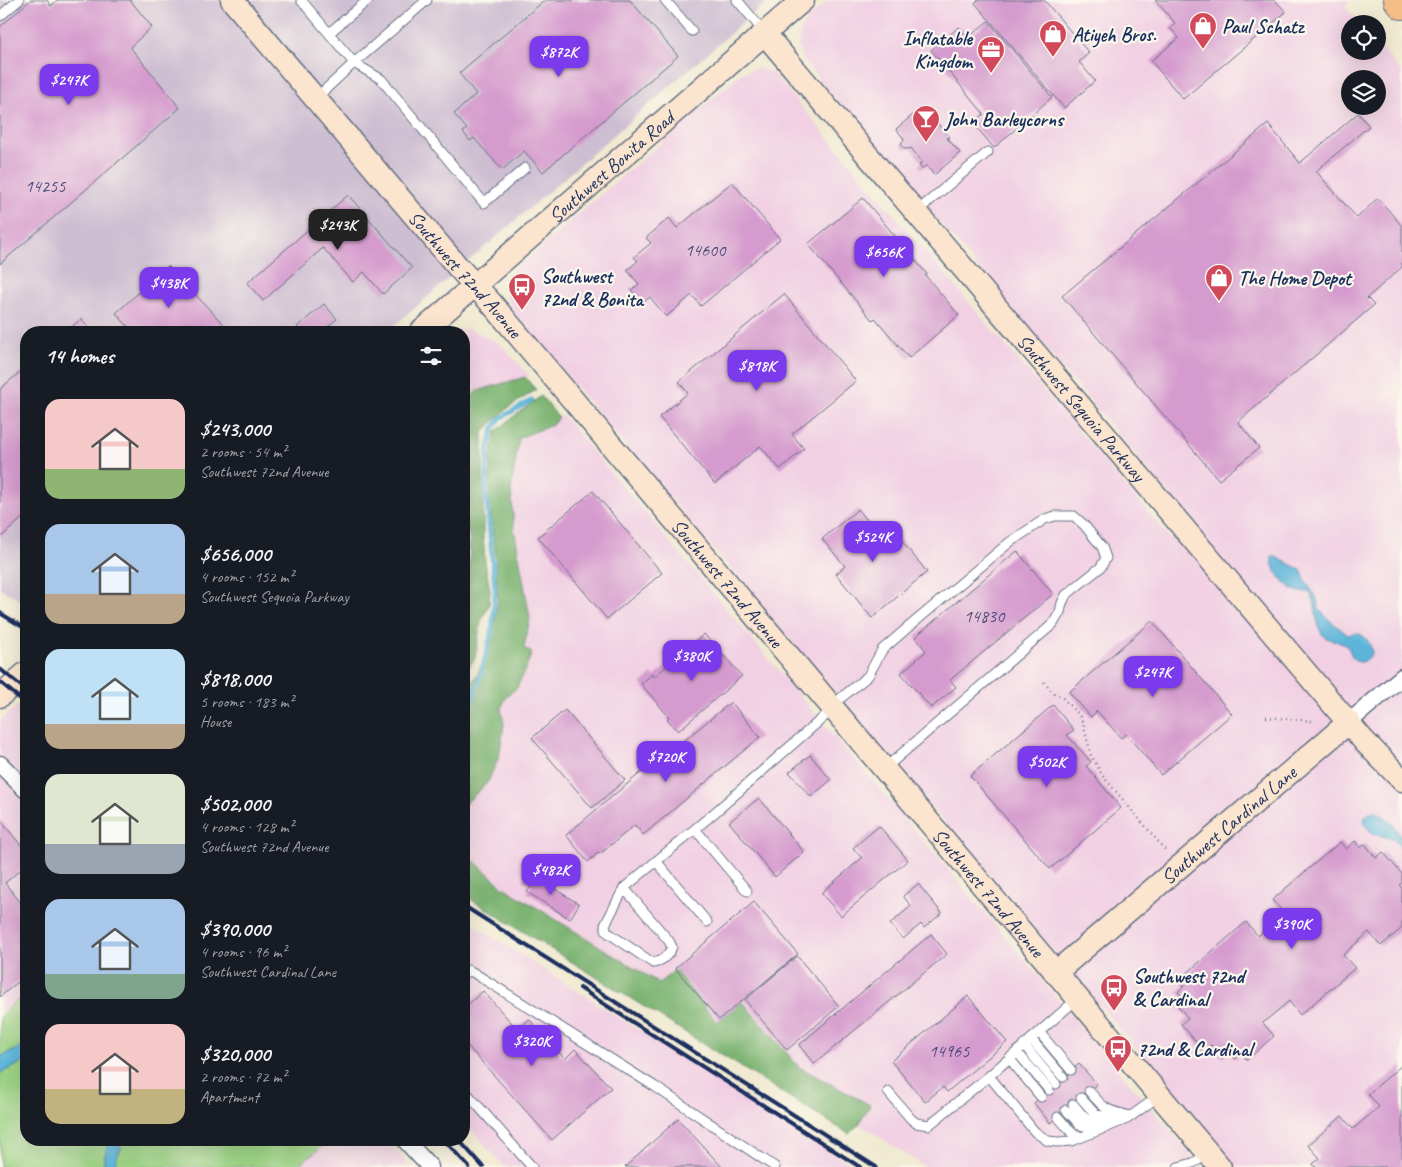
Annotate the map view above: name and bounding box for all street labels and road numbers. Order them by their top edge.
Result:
street label: Southwest Bonita Road [543,103,681,228]
street label: Southwest 72nd Avenue [403,205,528,344]
street label: Southwest Sequoia Parkway [1012,329,1153,488]
street label: Southwest 72nd Avenue [666,513,790,654]
street label: Southwest Cardinal Lane [1156,759,1302,890]
street label: Southwest 72nd Avenue [927,823,1051,963]

